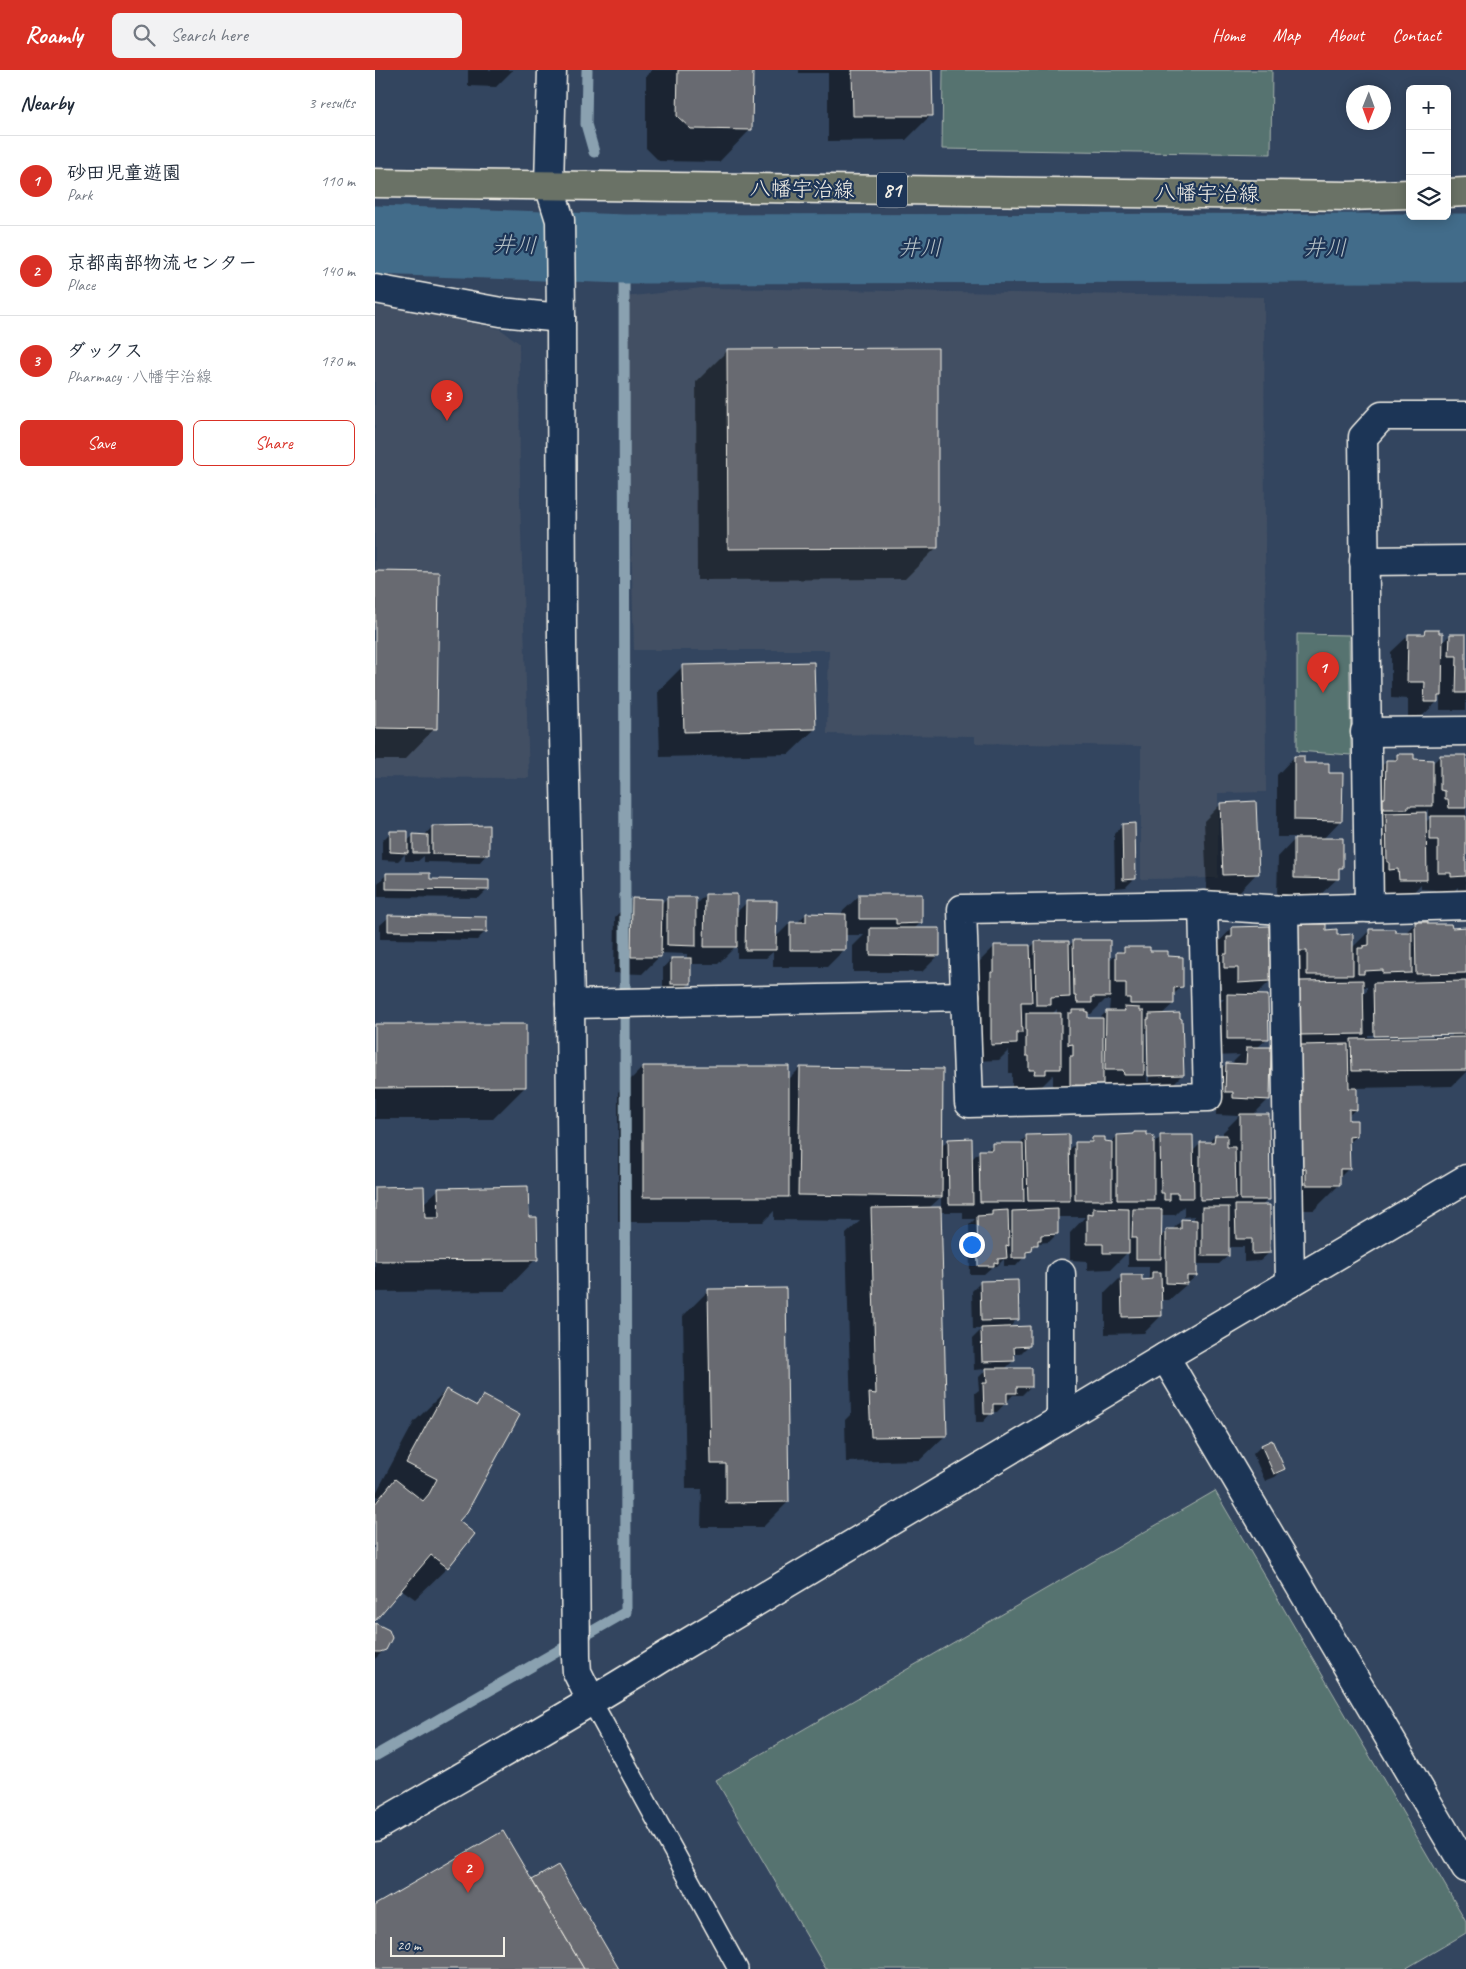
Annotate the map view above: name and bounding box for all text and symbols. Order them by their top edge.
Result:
search box [112,13,462,58]
text: Roamly [25,20,82,50]
icon: search [130,21,158,49]
text: Search here [170,23,248,47]
text: Home [1212,24,1245,46]
text: Map [1273,24,1300,46]
text: About [1328,24,1364,46]
text: Contact [1392,24,1441,46]
north arrow [1346,85,1391,130]
map controls [1406,85,1451,220]
button: + [1406,85,1451,130]
text: Nearby [20,90,73,116]
text: 3 results [308,93,355,113]
button: − [1406,130,1451,175]
text: 砂田児童遊園 [67,161,181,185]
text: 1 [32,171,40,191]
text: 110 m [321,171,355,191]
road number: 81 [877,172,907,208]
street label: 八幡宇治線 [749,175,855,203]
button: layers [1406,175,1451,220]
street label: 八幡宇治線 [1154,179,1260,207]
text: Park [67,185,92,205]
water label: 井川 [493,230,537,260]
water label: 井川 [898,234,942,262]
water label: 井川 [1303,234,1347,262]
text: 京都南部物流センター [67,251,257,275]
text: 2 [32,261,40,281]
text: 140 m [321,261,355,281]
text: Place [67,275,95,295]
text: ダックス [67,339,143,363]
text: 3 [32,351,40,371]
text: 170 m [321,351,355,371]
text: Pharmacy · 八幡宇治線 [67,367,212,387]
pin: 3 [431,380,463,421]
button: Save [20,420,183,466]
button: Share [193,420,355,466]
pin: 1 [1307,652,1339,693]
your location [959,1232,985,1258]
pin: 2 [452,1852,484,1893]
scale bar [390,1934,505,1957]
text: 20 m [397,1937,421,1954]

